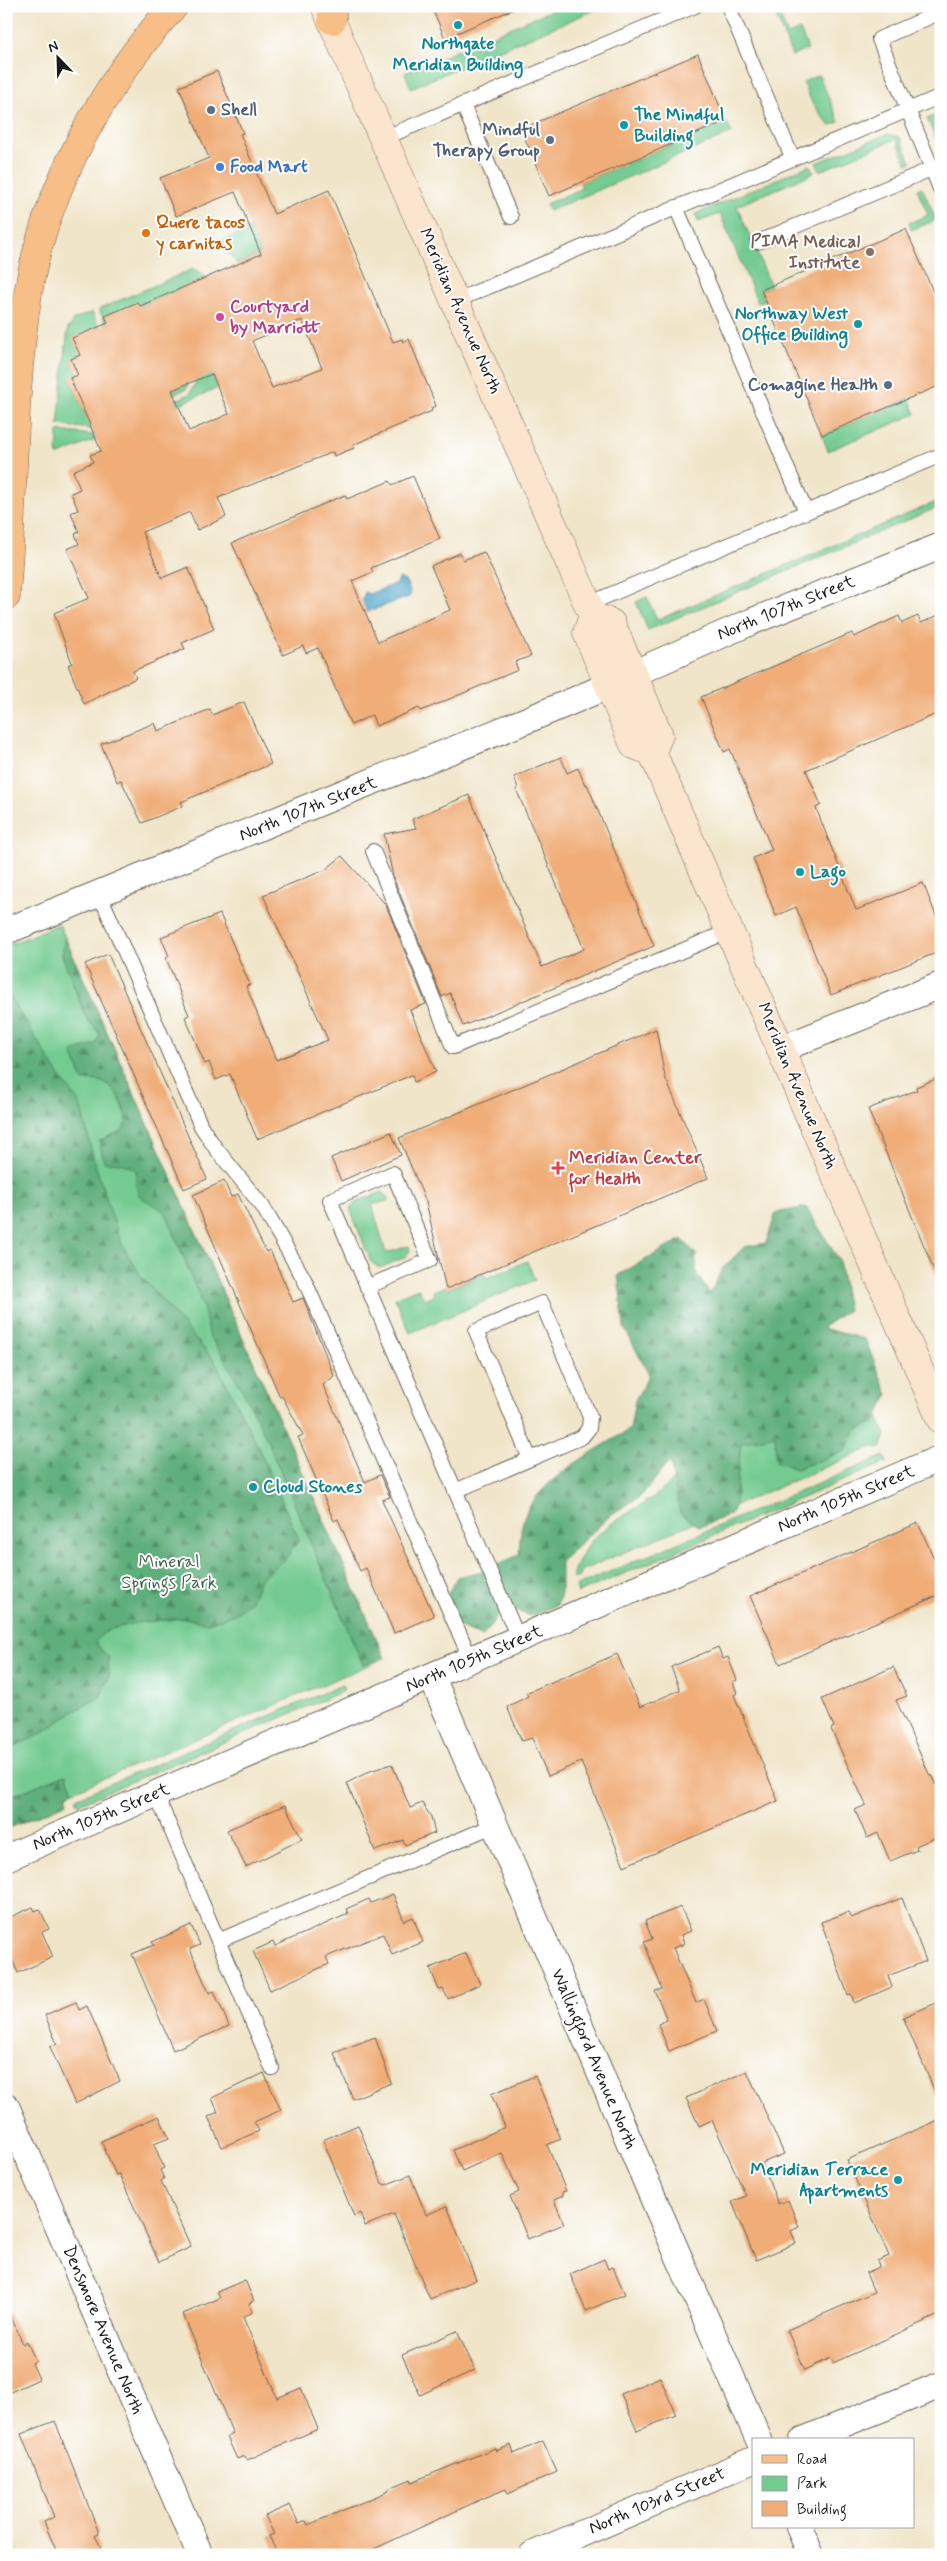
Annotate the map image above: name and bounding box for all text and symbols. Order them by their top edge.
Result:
marker: Northgate Meridian Building [452,19,464,31]
north arrow [32,32,82,82]
place label: Northgate Meridian Building [393,32,523,79]
text: N [46,37,61,57]
place label: Shell [221,98,257,122]
place label: The Mindful Building [634,103,724,150]
marker: Shell [205,104,217,116]
place label: Mindful Therapy Group [433,118,541,163]
marker: The Mindful Building [618,119,630,131]
marker: Mindful Therapy Group [544,134,556,146]
place label: Food Mart [230,155,308,179]
marker: Food Mart [214,161,226,173]
place label: Quere tacos y carnitas [155,211,245,256]
street label: Meridian Avenue North [413,224,507,398]
marker: Quere tacos y carnitas [140,227,152,239]
place label: PIMA Medical Institute [751,230,860,275]
marker: PIMA Medical Institute [864,246,876,258]
place label: Courtyard by Marriott [230,295,321,340]
place label: Northway West Office Building [735,302,849,349]
marker: Courtyard by Marriott [214,311,226,323]
marker: Northway West Office Building [852,318,864,330]
place label: Comagine Health [748,373,878,399]
marker: Comagine Health [882,379,894,391]
street label: North 107th Street [714,569,859,647]
street label: North 107th Street [236,770,381,848]
place label: Lago [810,860,846,886]
marker: Lago [794,866,806,878]
street label: Meridian Avenue North [751,999,843,1173]
place label: Meridian Center for Health [568,1146,702,1193]
marker: Meridian Center for Health [551,1161,565,1175]
street label: North 105th Street [774,1459,919,1539]
place label: Cloud Stones [263,1475,362,1499]
marker: Cloud Stones [247,1481,259,1493]
park label: Mineral Springs Park [121,1550,217,1597]
street label: North 105th Street [402,1619,547,1699]
street label: North 105th Street [29,1777,174,1857]
street label: Wallingford Avenue North [543,1965,643,2154]
place label: Meridian Terrace Apartments [750,2158,888,2204]
marker: Meridian Terrace Apartments [892,2174,904,2186]
street label: Densmore Avenue North [56,2242,150,2418]
legend [752,2438,914,2528]
text: Road [797,2450,827,2470]
street label: North 103rd Street [585,2461,729,2541]
text: Park [797,2474,827,2494]
text: Building [797,2500,847,2521]

